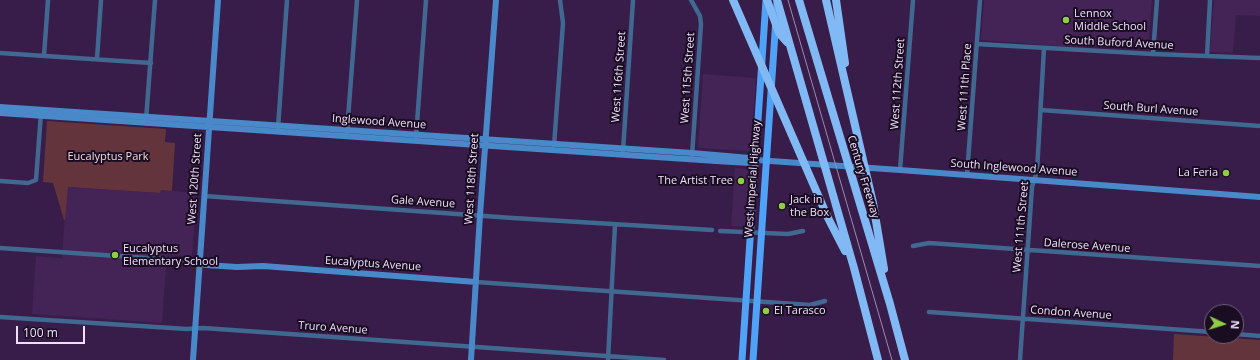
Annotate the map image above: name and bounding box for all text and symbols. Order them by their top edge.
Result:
place label: Lennox Middle School [1074,7,1146,33]
marker: Lennox Middle School [1061,15,1071,25]
street label: West 116th Street [609,31,629,123]
street label: West 115th Street [678,32,698,124]
street label: South Buford Avenue [1064,34,1174,52]
street label: West 112th Street [888,38,908,130]
street label: West 111th Place [955,43,975,131]
street label: South Burl Avenue [1103,99,1199,119]
street label: Inglewood Avenue [331,112,427,132]
street label: West Imperial Highway [742,120,764,238]
street label: West 120th Street [185,133,205,225]
street label: West 118th Street [462,133,482,225]
street label: Century Freeway [844,134,882,220]
park label: Eucalyptus Park [67,150,149,164]
street label: South Inglewood Avenue [950,157,1078,179]
place label: La Feria [1178,166,1218,180]
marker: La Feria [1221,168,1231,178]
place label: The Artist Tree [658,174,733,188]
marker: The Artist Tree [736,176,746,186]
street label: West 111th Street [1010,181,1032,273]
street label: Gale Avenue [391,193,455,211]
place label: Jack in the Box [790,193,829,219]
marker: Jack in the Box [777,201,787,211]
street label: Dalerose Avenue [1043,236,1131,256]
place label: Eucalyptus Elementary School [123,242,218,268]
marker: Eucalyptus Elementary School [110,250,120,260]
street label: Eucalyptus Avenue [324,254,422,274]
place label: El Tarasco [774,304,826,318]
street label: Condon Avenue [1030,304,1112,322]
north arrow [1204,304,1244,344]
marker: El Tarasco [761,306,771,316]
scale bar [18,318,87,344]
street label: Truro Avenue [298,319,368,337]
text: N [1228,320,1243,330]
text: 100 m [23,324,58,341]

